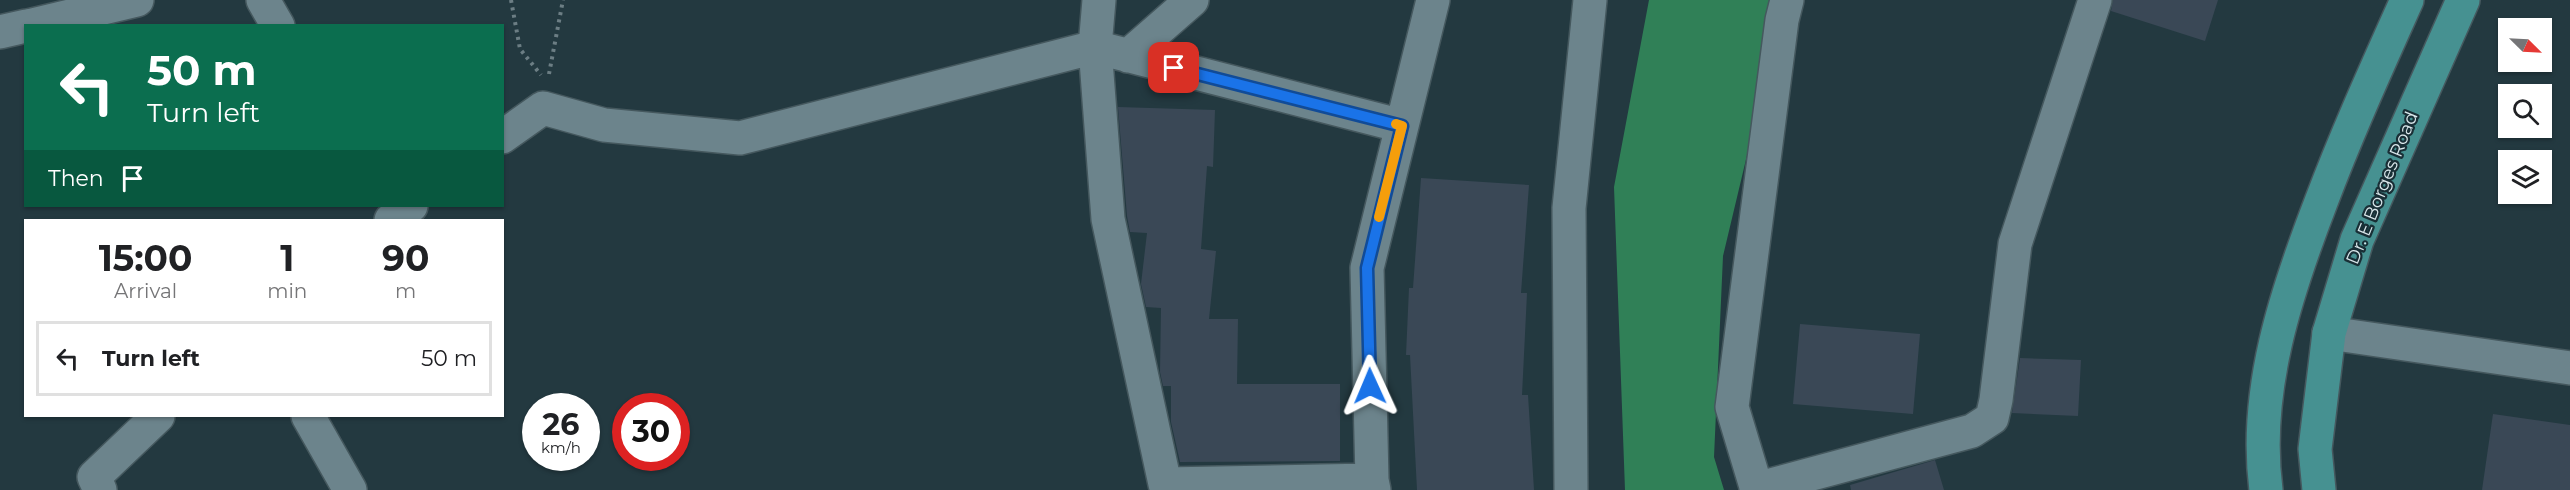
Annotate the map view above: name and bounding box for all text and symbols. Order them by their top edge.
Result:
north arrow [2498,18,2552,72]
map controls [2498,18,2552,204]
pin [1148,42,1199,93]
text: 50 m [147,44,256,96]
icon: left [48,48,126,126]
icon: arrive [1157,51,1190,84]
button: search [2498,84,2552,138]
text: Turn left [147,96,260,129]
street label: Dr. E Borges Road [2341,108,2423,268]
button: layers [2498,150,2552,204]
icon: arrive [116,162,149,195]
text: Then [48,165,104,192]
text: 15:00 [99,236,193,280]
text: 1 [280,236,294,280]
text: 90 [382,236,429,280]
text: Arrival [114,279,177,303]
text: min [267,279,307,303]
text: m [395,279,416,303]
icon: left [51,342,84,375]
text: Turn left [102,345,200,372]
text: 50 m [421,345,477,372]
position arrow [1338,354,1402,418]
speed limit sign: 30 [612,393,690,471]
text: 26 [543,406,579,443]
text: km/h [541,438,581,457]

